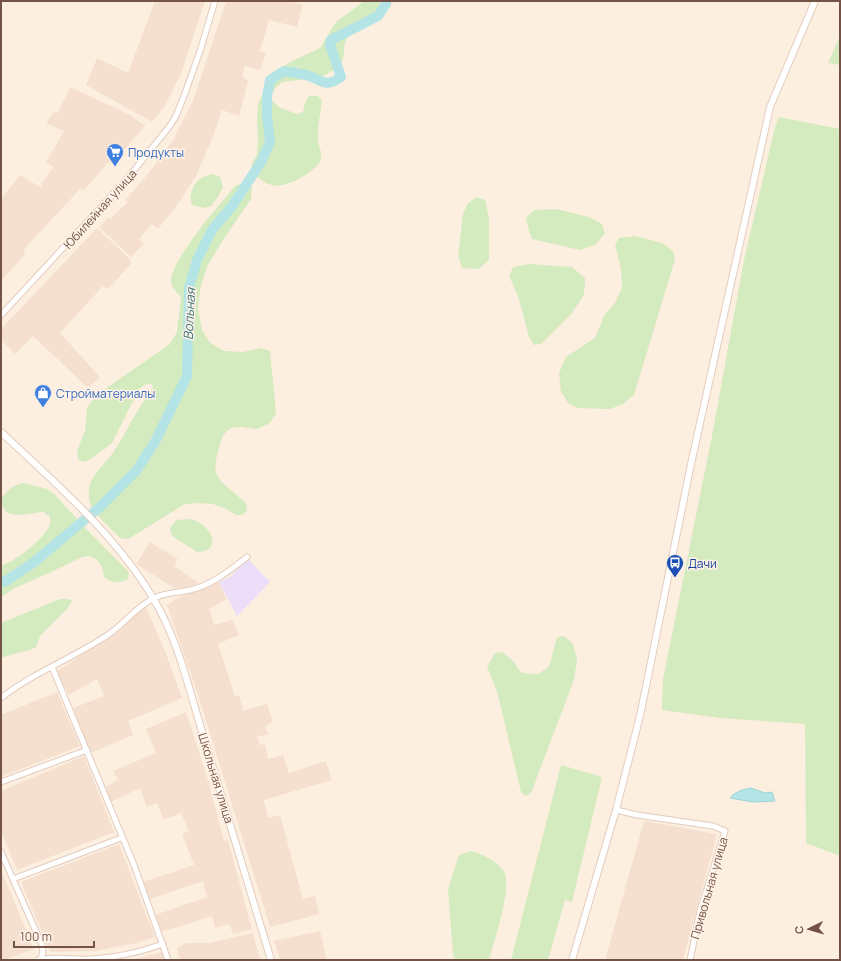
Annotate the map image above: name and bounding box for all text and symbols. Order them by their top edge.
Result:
supermarket icon: Продукты [105,142,125,167]
place label: Продукты [128,144,184,161]
street label: Юбилейная улица [59,165,141,253]
water label: Вольная [179,286,199,340]
shop icon: Стройматериалы [33,383,53,408]
place label: Стройматериалы [56,385,155,402]
bus stop icon: Дачи [665,553,685,578]
place label: Дачи [688,555,717,572]
street label: Школьная улица [194,731,238,825]
street label: Привольная улица [686,835,732,941]
north arrow [789,909,829,949]
scale bar [14,923,94,949]
text: С [791,925,806,935]
text: 100 m [20,928,52,945]

